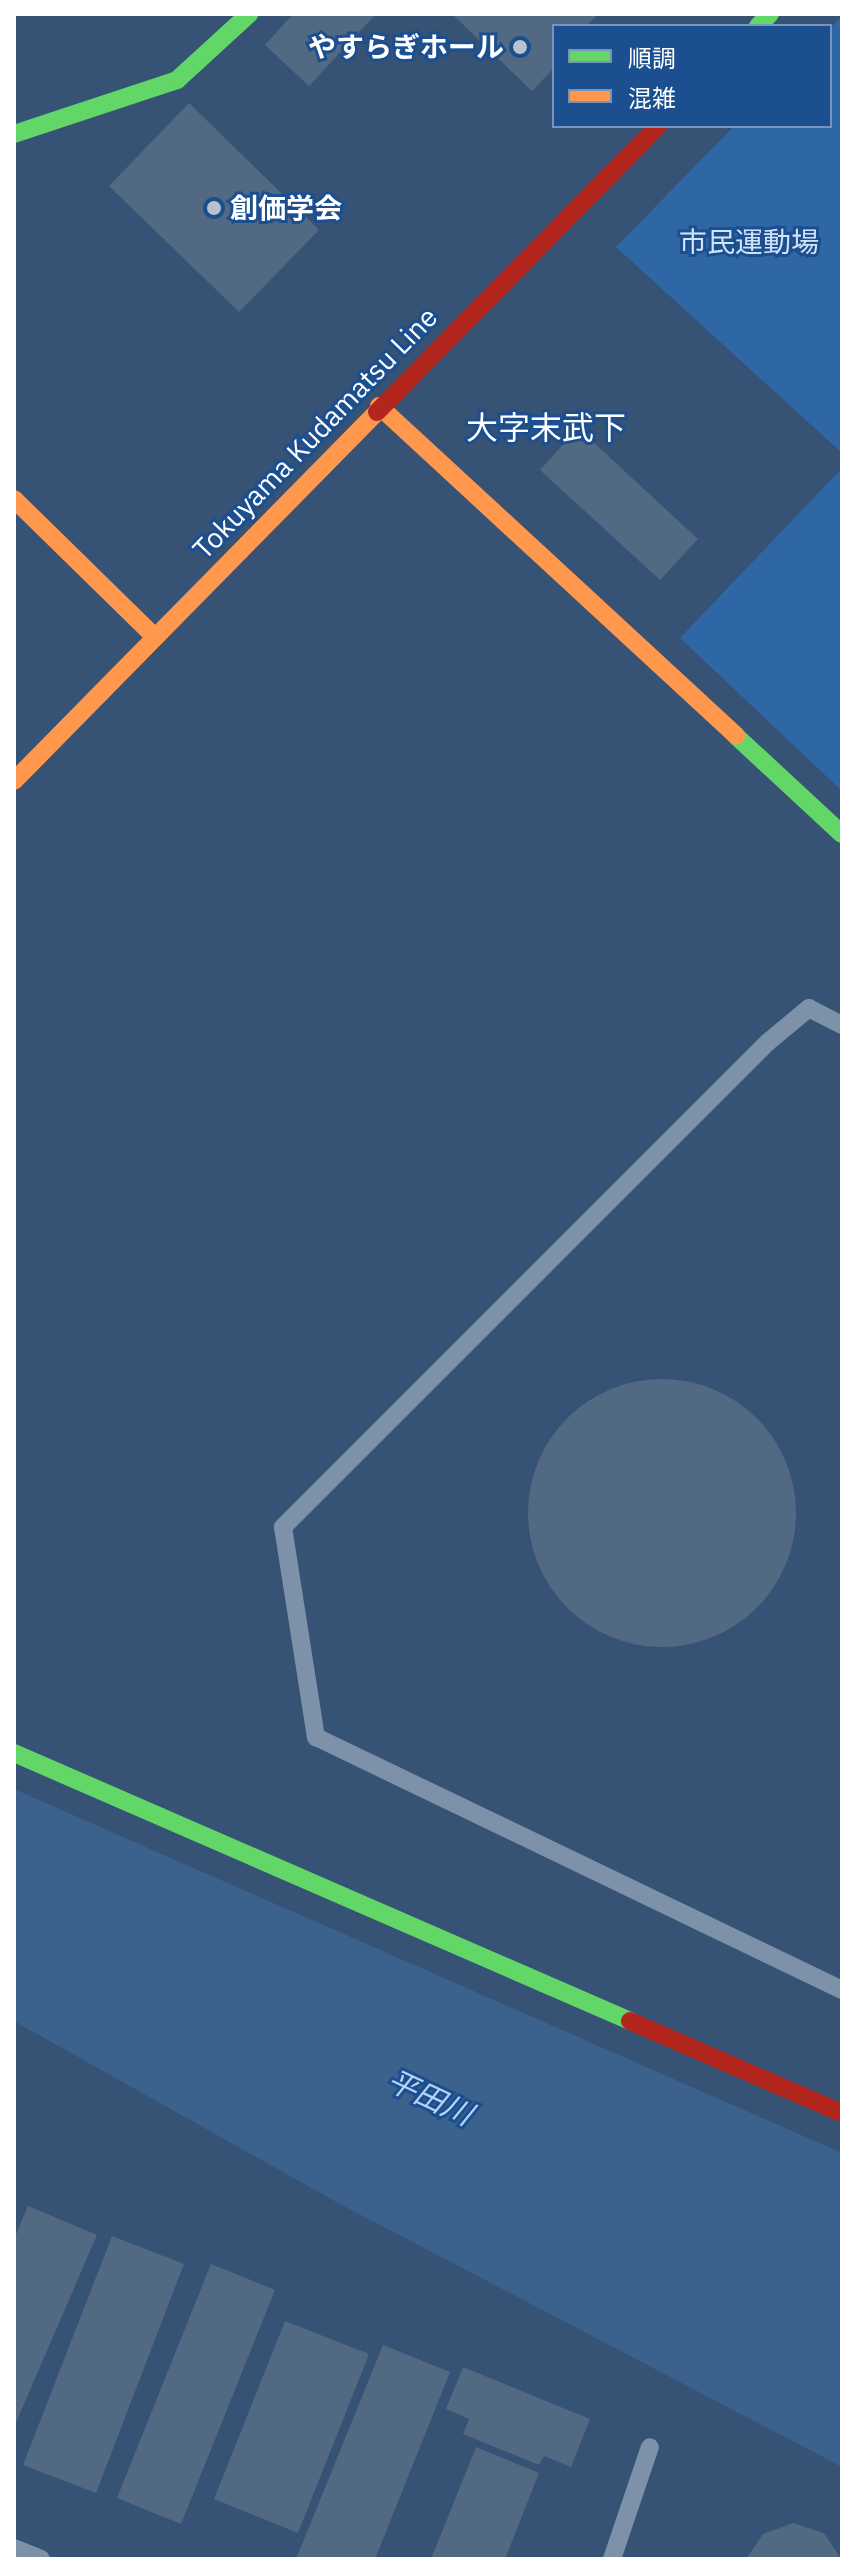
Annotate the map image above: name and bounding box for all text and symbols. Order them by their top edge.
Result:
legend [552,24,832,128]
place label: やすらぎホール [308,30,504,64]
marker: やすらぎホール [511,38,529,56]
text: 順調 [628,42,676,74]
text: 混雑 [628,82,676,114]
place label: 創価学会 [230,191,342,225]
marker: 創価学会 [205,199,223,217]
park label: 市民運動場 [679,225,819,259]
street label: Tokuyama Kudamatsu Line [186,300,444,566]
district label: 大字末武下 [466,408,626,446]
water label: 平田川 [382,2062,478,2132]

